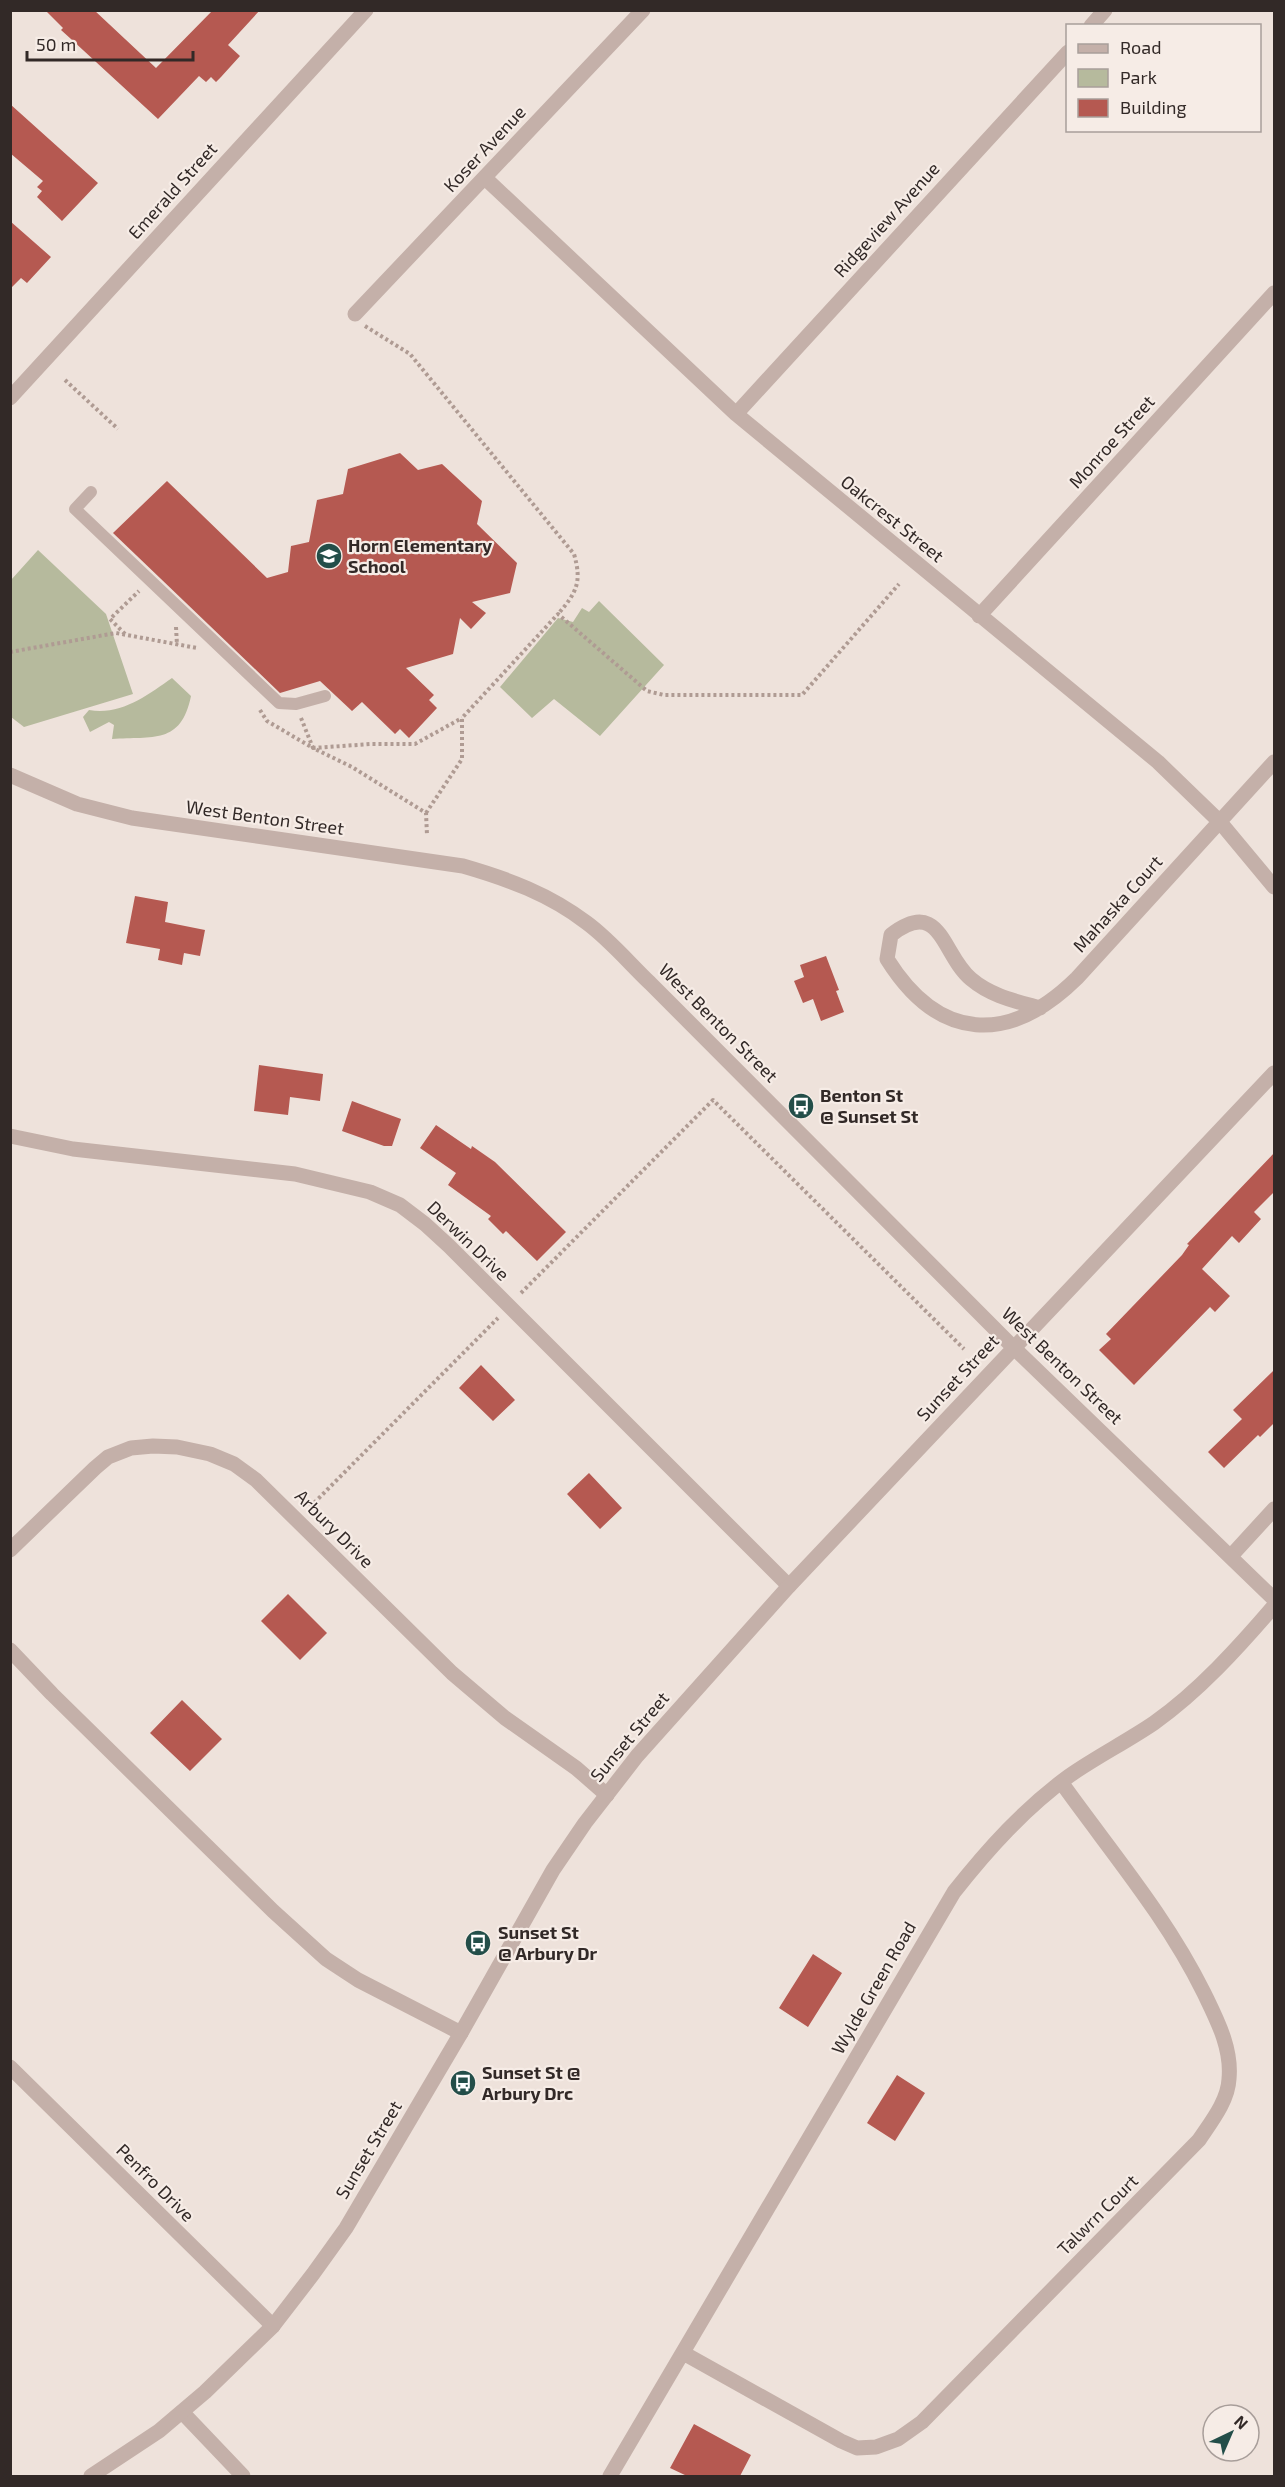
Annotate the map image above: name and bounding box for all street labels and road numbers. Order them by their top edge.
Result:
street label: Koser Avenue [439,101,530,196]
street label: Emerald Street [123,137,221,243]
street label: Ridgeview Avenue [829,157,944,282]
street label: Monroe Street [1064,390,1159,492]
street label: Oakcrest Street [837,470,949,567]
street label: West Benton Street [185,795,346,839]
street label: Mahaska Court [1068,850,1167,956]
street label: West Benton Street [655,958,783,1086]
street label: Derwin Drive [423,1196,514,1285]
street label: West Benton Street [998,1302,1128,1429]
street label: Sunset Street [912,1329,1003,1425]
street label: Arbury Drive [291,1484,379,1572]
street label: Sunset Street [585,1687,673,1786]
street label: Wylde Green Road [826,1917,920,2058]
street label: Sunset Street [330,2096,406,2203]
street label: Penfro Drive [112,2139,199,2226]
street label: Talwrn Court [1052,2169,1142,2259]

